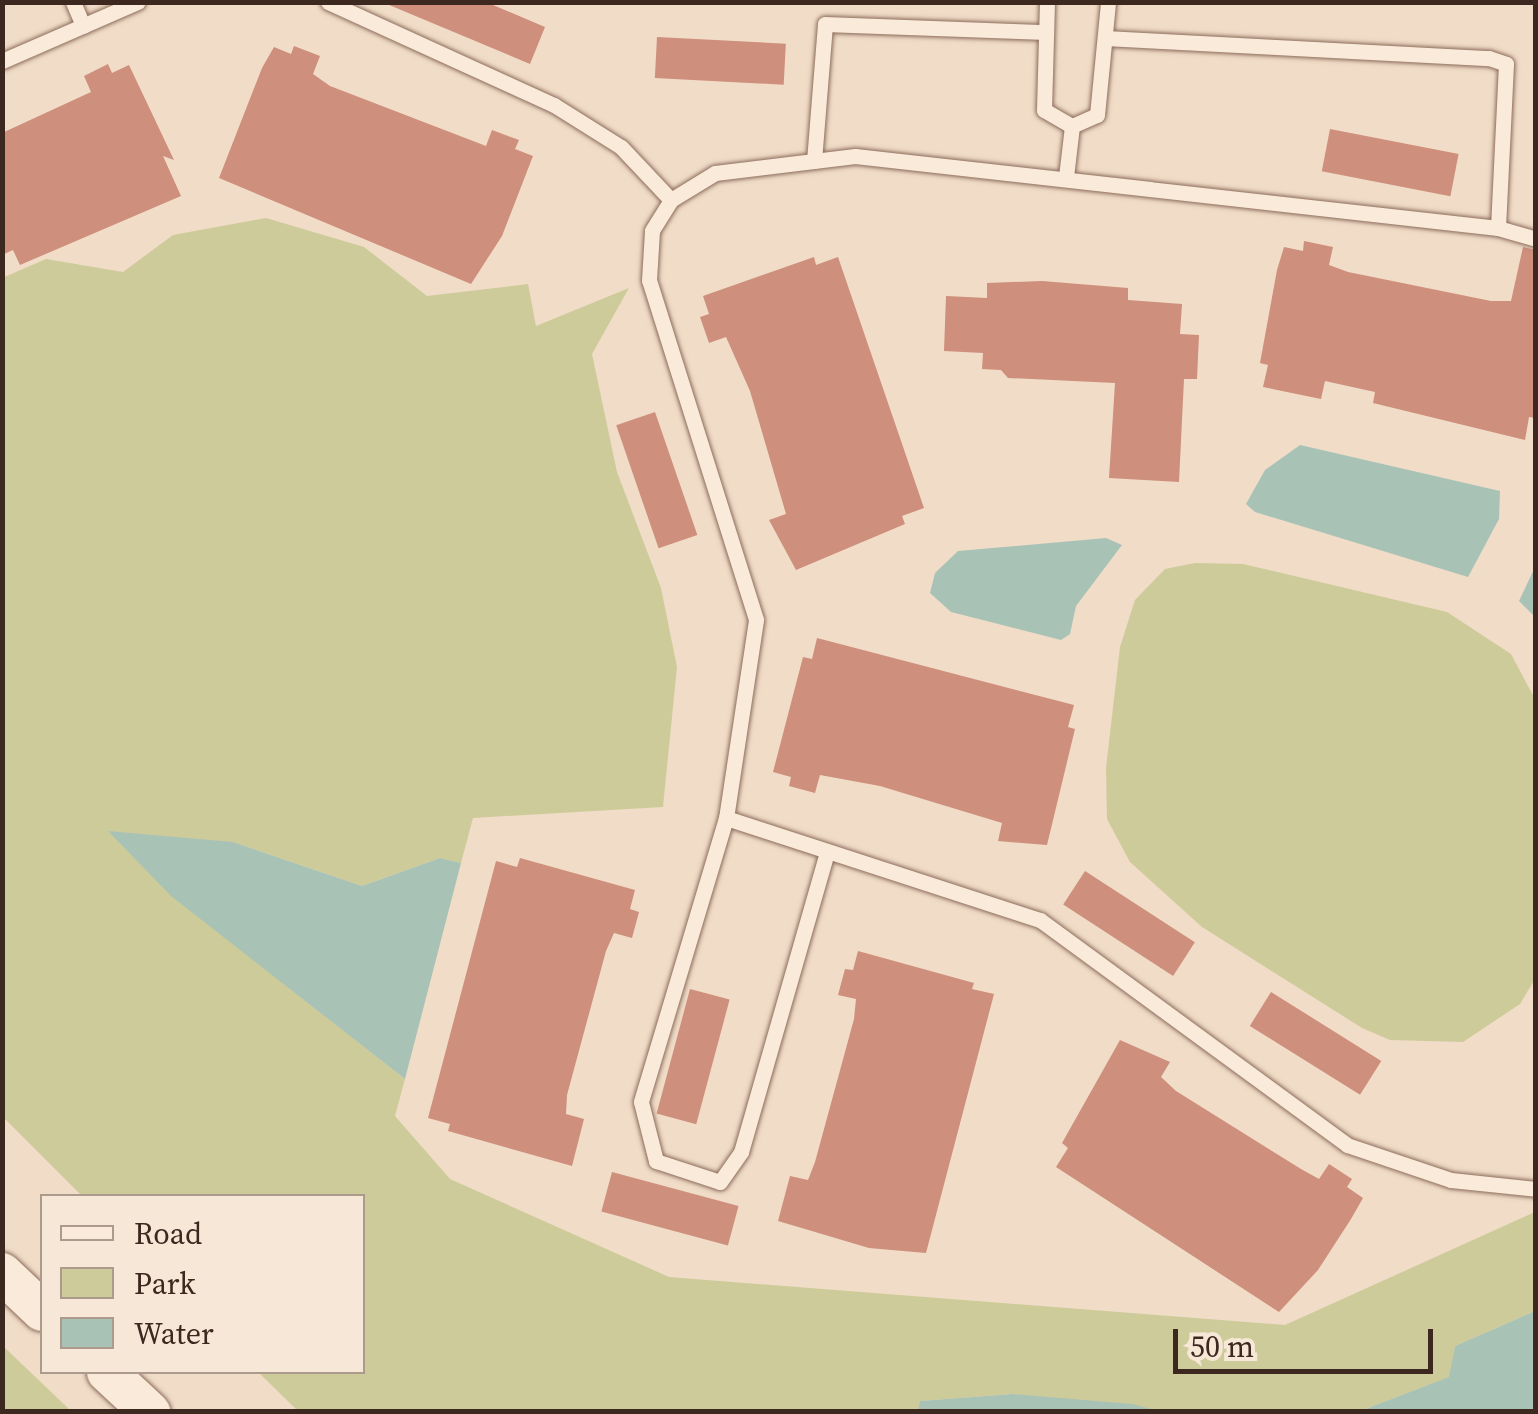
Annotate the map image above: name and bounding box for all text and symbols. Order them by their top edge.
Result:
legend [40,1194,365,1374]
text: Road [134,1213,202,1254]
text: Park [134,1263,196,1304]
scale bar [1178,1309,1438,1371]
text: Water [134,1313,214,1354]
text: 50 m [1190,1326,1254,1367]

